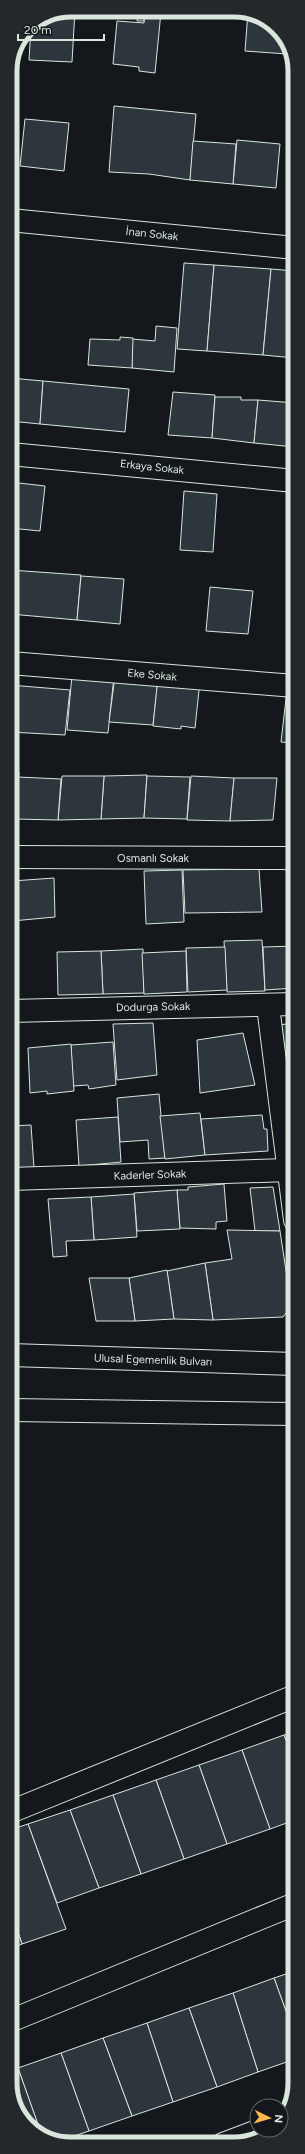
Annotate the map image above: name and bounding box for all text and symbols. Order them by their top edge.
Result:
scale bar [18,16,104,42]
text: 20 m [24,23,52,37]
street label: İnan Sokak [125,225,180,243]
street label: Erkaya Sokak [119,457,185,477]
street label: Eke Sokak [127,666,178,684]
street label: Osmanlı Sokak [117,852,190,865]
street label: Dodurga Sokak [116,1000,191,1014]
street label: Kaderler Sokak [114,1167,187,1183]
street label: Ulusal Egemenlik Bulvarı [94,1351,212,1369]
north arrow [249,2098,289,2138]
text: N [272,2114,285,2124]

